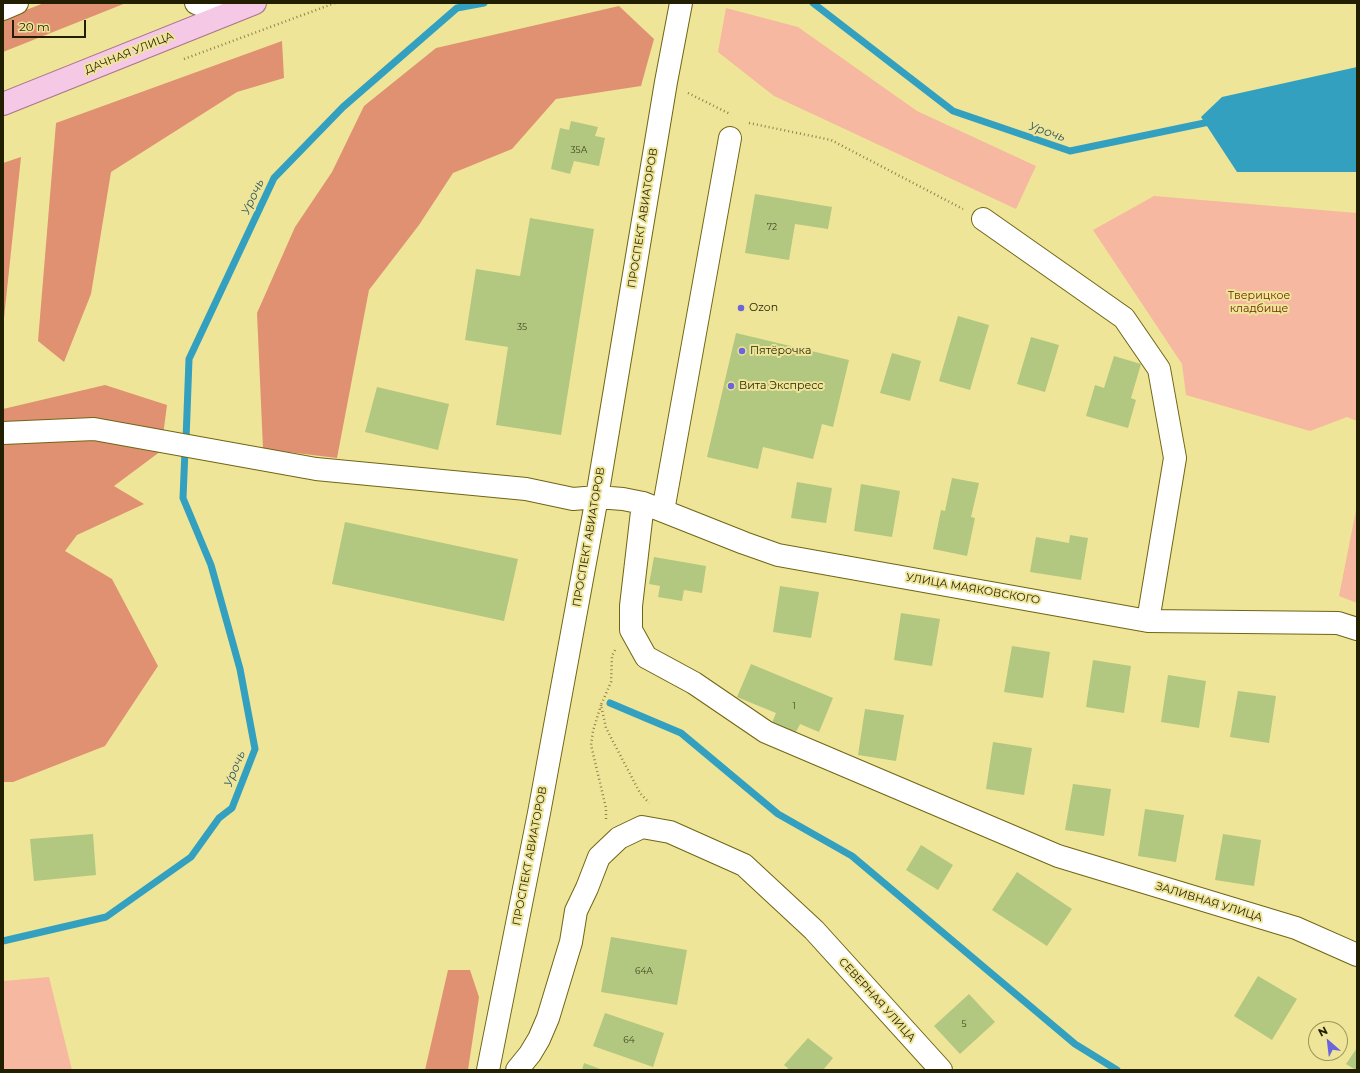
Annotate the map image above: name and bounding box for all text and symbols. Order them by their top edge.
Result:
scale bar [14,12,88,38]
text: 20 m [19,19,50,34]
street label: ДАЧНАЯ УЛИЦА [83,29,175,77]
water label: Урочь [1027,119,1067,145]
house number: 35А [571,145,587,155]
street label: ПРОСПЕКТ АВИАТОРОВ [625,147,661,289]
water label: Урочь [239,177,267,217]
house number: 72 [767,222,777,232]
park label: Тверицкое кладбище [1228,289,1290,315]
place label: Ozon [749,301,778,315]
marker: Ozon [736,303,746,313]
house number: 35 [517,322,527,332]
place label: Пятёрочка [750,344,811,358]
marker: Пятёрочка [737,346,747,356]
place label: Вита Экспресс [739,379,824,393]
marker: Вита Экспресс [726,381,736,391]
street label: ПРОСПЕКТ АВИАТОРОВ [570,466,608,608]
street label: УЛИЦА МАЯКОВСКОГО [905,571,1041,607]
house number: 1 [792,701,796,711]
water label: Урочь [221,749,249,789]
street label: ПРОСПЕКТ АВИАТОРОВ [510,785,550,927]
street label: ЗАЛИВНАЯ УЛИЦА [1154,879,1264,925]
street label: СЕВЕРНАЯ УЛИЦА [836,955,918,1045]
house number: 64А [635,966,653,976]
house number: 5 [961,1019,967,1029]
north arrow [1308,1021,1348,1061]
text: N [1316,1023,1330,1040]
house number: 64 [623,1035,635,1045]

